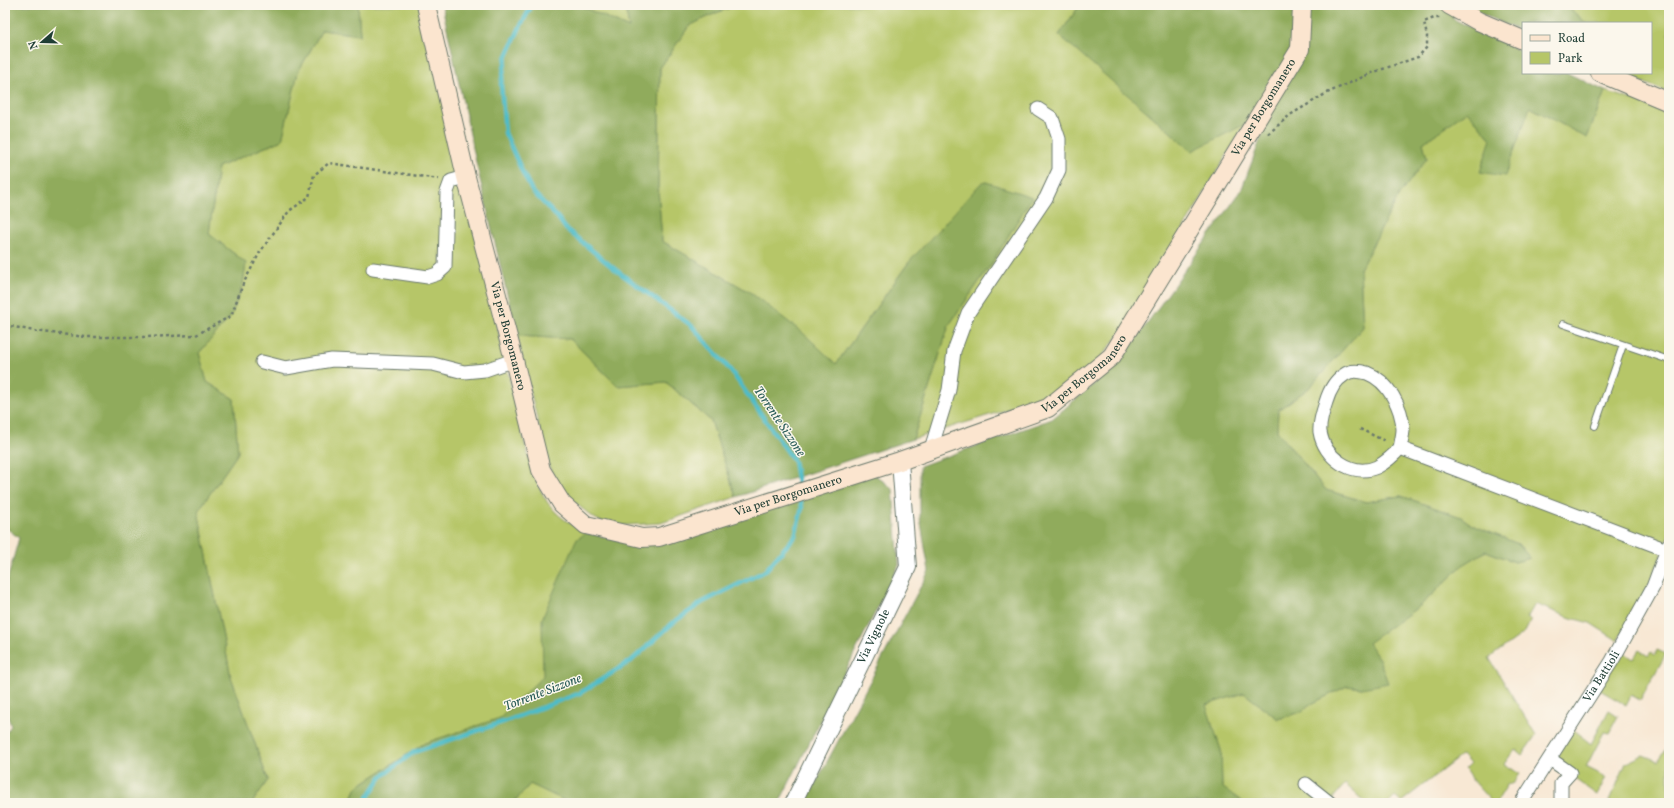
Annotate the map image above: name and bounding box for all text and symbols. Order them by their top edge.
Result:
north arrow [22,22,62,62]
legend [1522,22,1652,74]
text: Road [1558,31,1585,47]
text: N [26,39,42,51]
text: Park [1558,51,1583,67]
street label: Via per Borgomanero [1228,56,1300,160]
street label: Via per Borgomanero [486,280,529,392]
street label: Via per Borgomanero [1039,332,1131,418]
water label: Torrente Sizzone [749,383,809,461]
street label: Via per Borgomanero [732,472,844,521]
street label: Via Vignole [854,606,894,667]
street label: Via Battioli [1579,648,1624,706]
water label: Torrente Sizzone [502,670,584,716]

